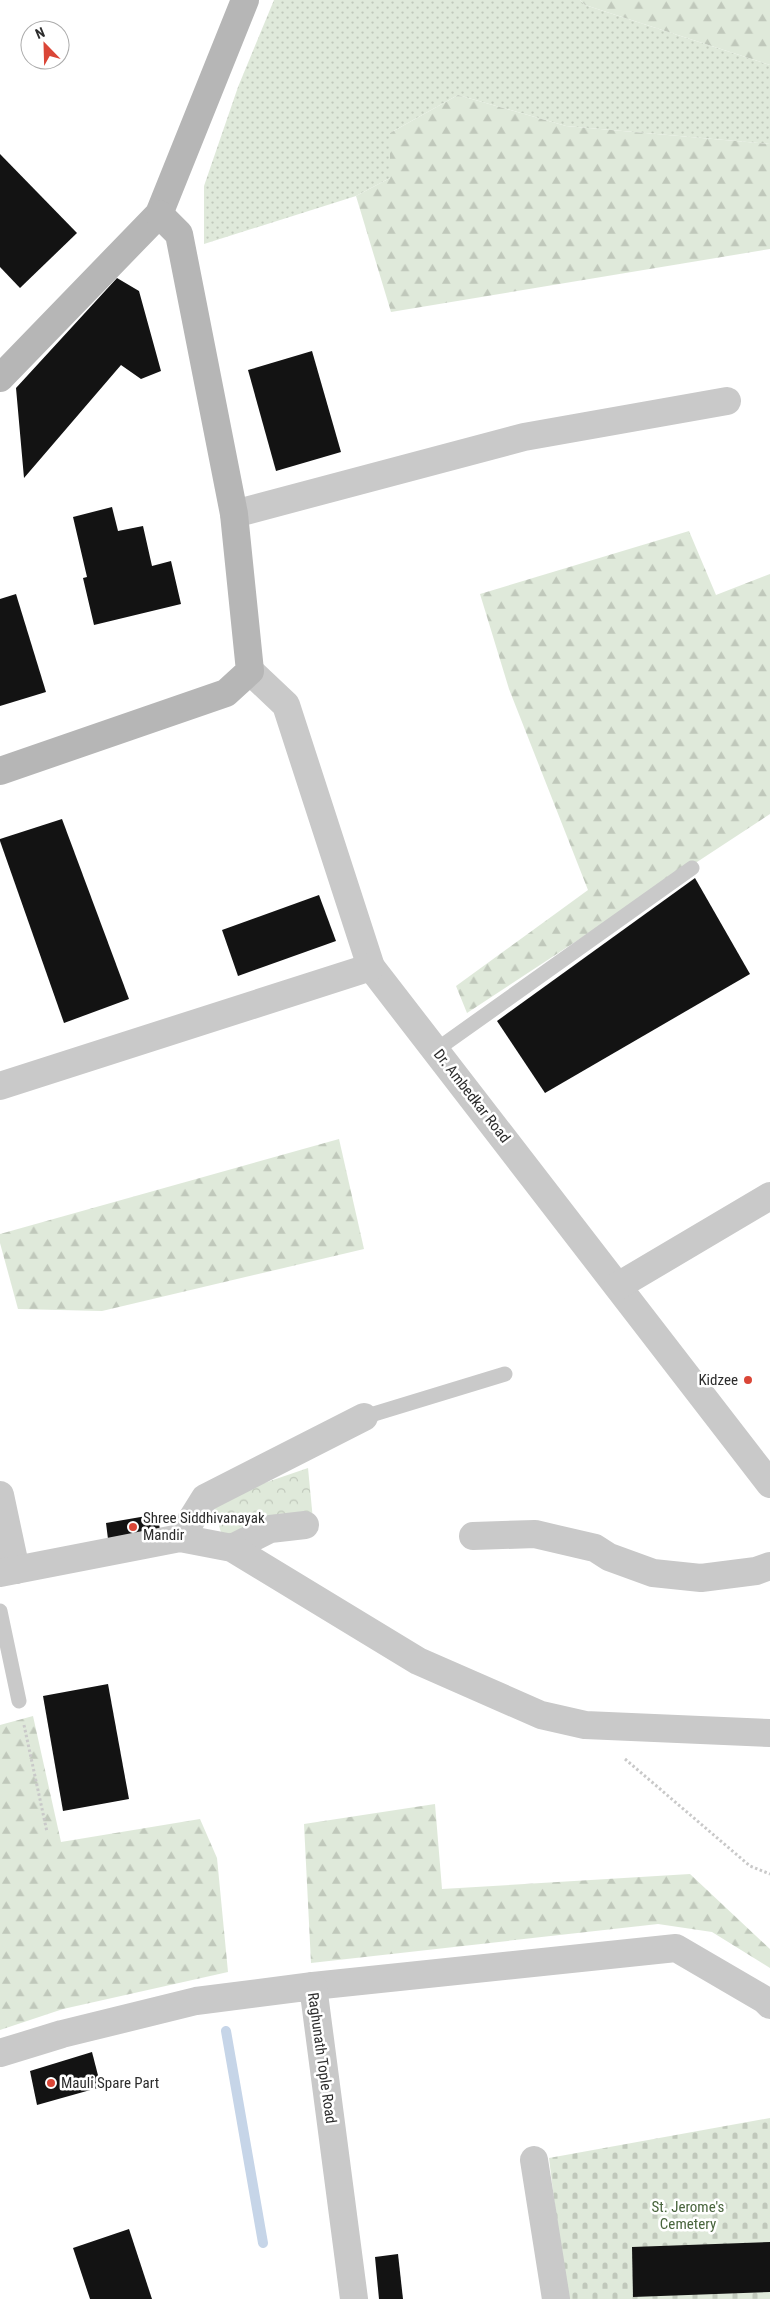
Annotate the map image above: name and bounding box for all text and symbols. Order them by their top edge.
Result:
north arrow [20,20,70,70]
text: N [33,24,47,42]
street label: Dr. Ambedkar Road [430,1046,514,1146]
place label: Kidzee [698,1371,738,1389]
marker: Kidzee [742,1374,754,1386]
place label: Shree Siddhivanayak Mandir [143,1509,265,1544]
marker: Shree Siddhivanayak Mandir [127,1521,139,1533]
street label: Raghunath Tople Road [304,1991,340,2125]
place label: Mauli Spare Part [61,2074,159,2092]
marker: Mauli Spare Part [45,2077,57,2089]
park label: St. Jerome's Cemetery [652,2198,725,2233]

